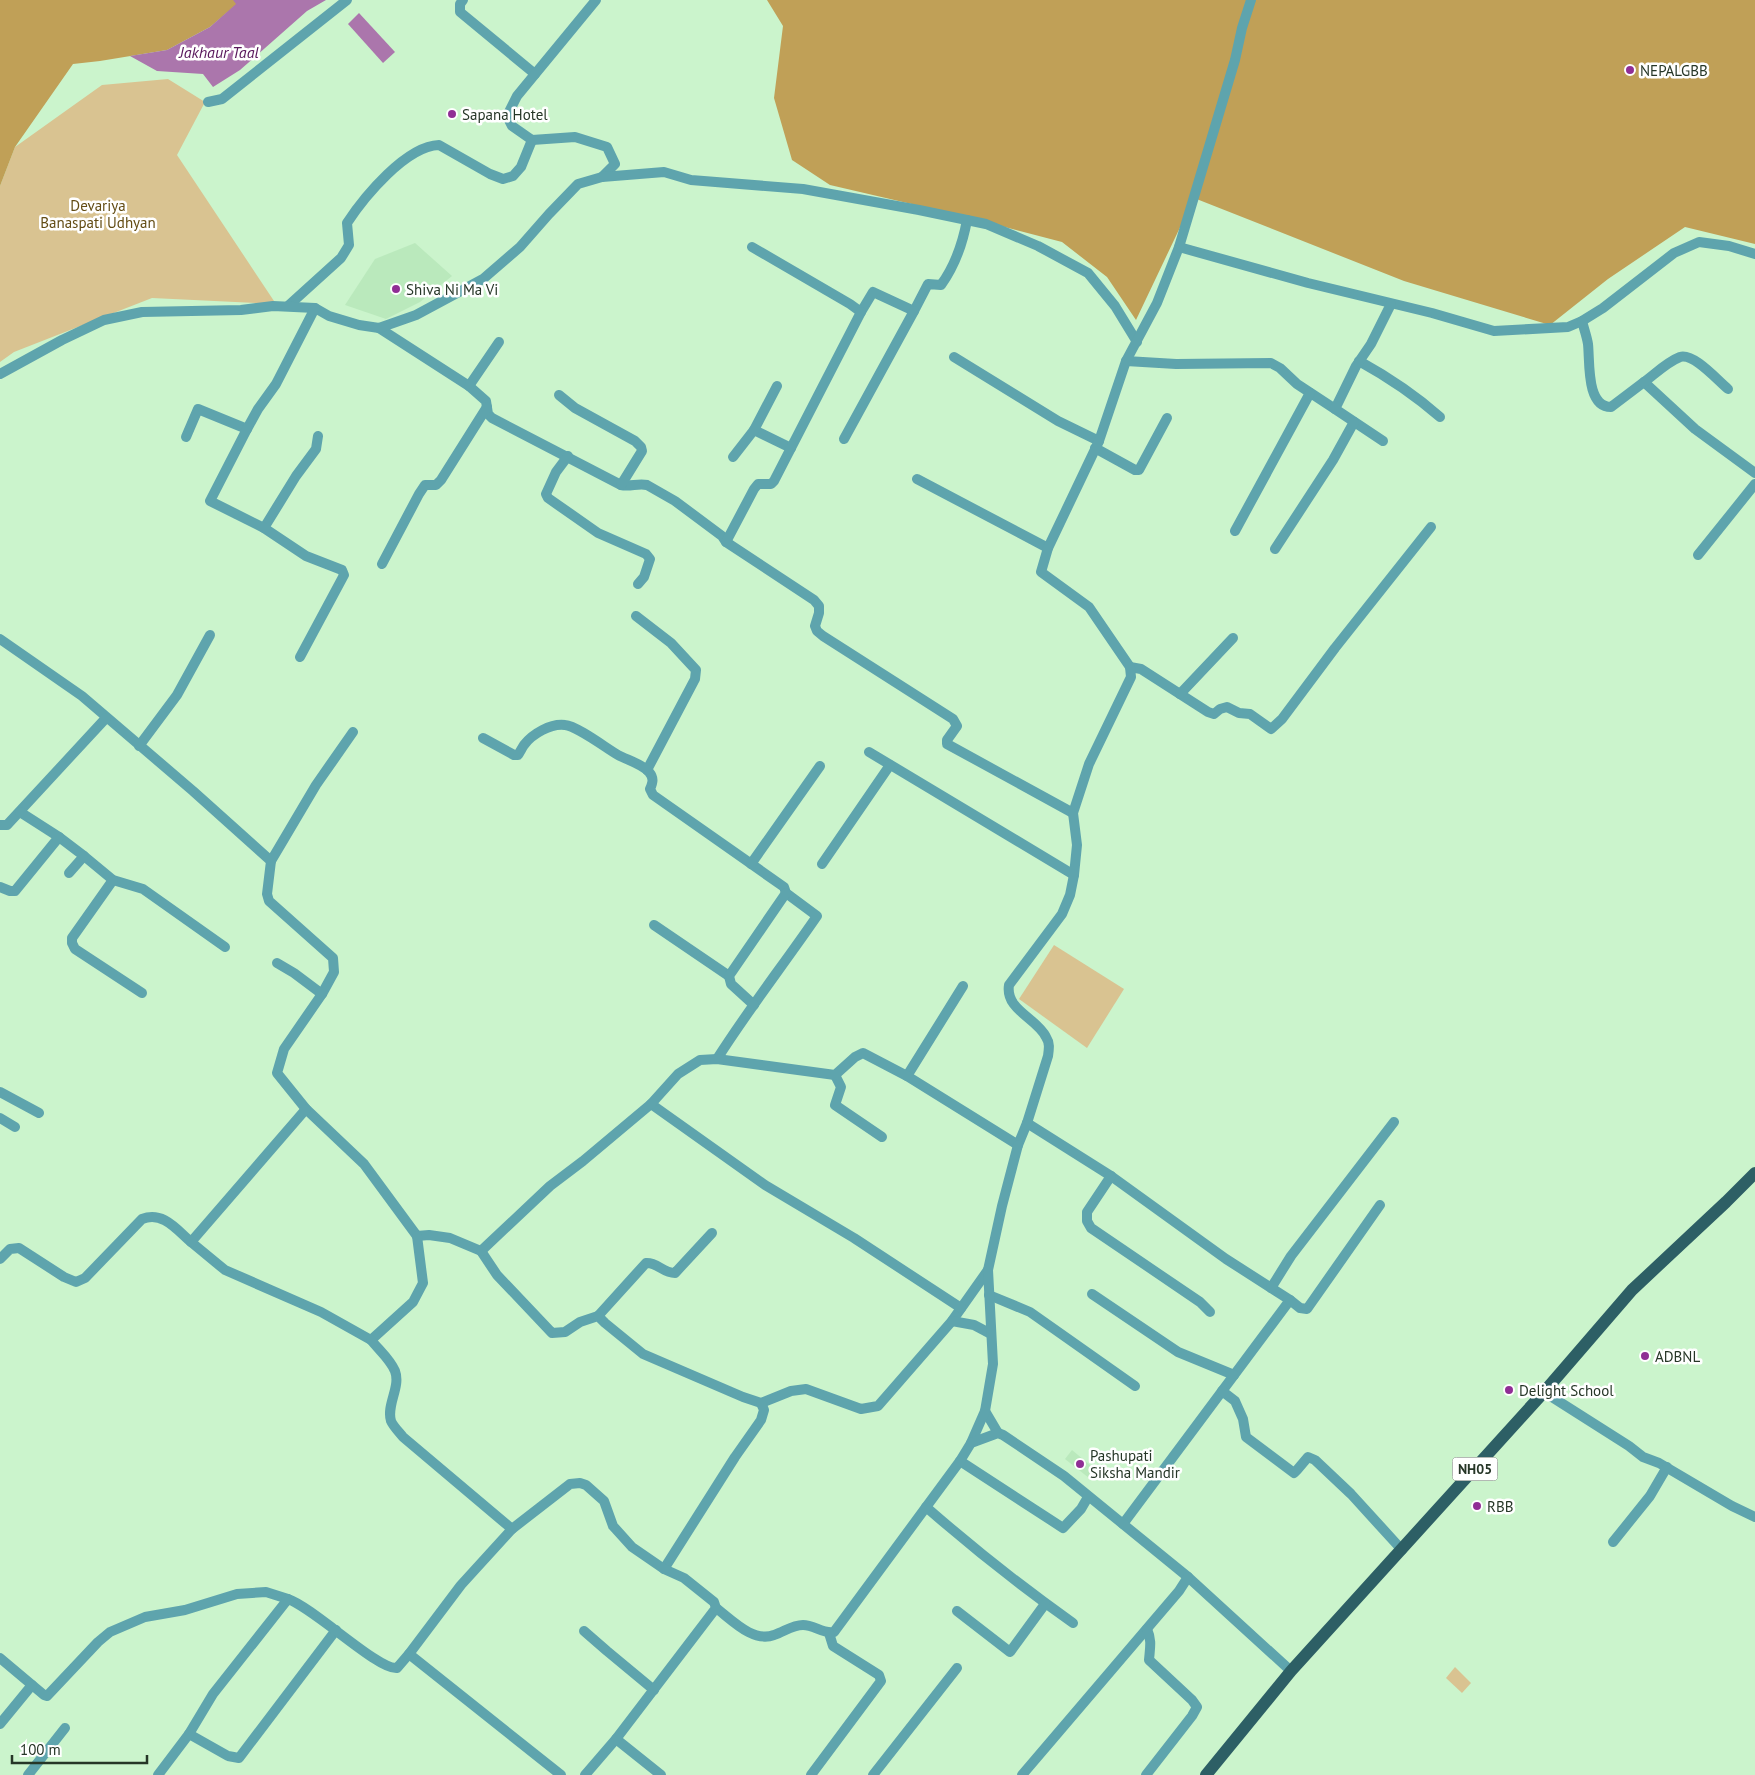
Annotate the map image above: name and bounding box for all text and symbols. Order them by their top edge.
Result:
water label: Jakhaur Taal [178,42,259,62]
place label: NEPALGBB [1640,61,1708,80]
marker: NEPALGBB [1624,64,1636,76]
place label: Sapana Hotel [462,105,548,124]
marker: Sapana Hotel [446,108,458,120]
park label: Devariya Banaspati Udhyan [40,196,156,232]
place label: Shiva Ni Ma Vi [406,280,498,299]
marker: Shiva Ni Ma Vi [390,283,402,295]
place label: ADBNL [1655,1347,1700,1366]
marker: ADBNL [1639,1350,1651,1362]
place label: Delight School [1519,1381,1614,1400]
marker: Delight School [1503,1384,1515,1396]
place label: Pashupati Siksha Mandir [1090,1446,1180,1482]
marker: Pashupati Siksha Mandir [1074,1458,1086,1470]
road number: NH05 [1452,1458,1498,1480]
place label: RBB [1487,1497,1513,1516]
marker: RBB [1471,1500,1483,1512]
scale bar [12,1732,148,1764]
text: 100 m [20,1740,61,1759]

